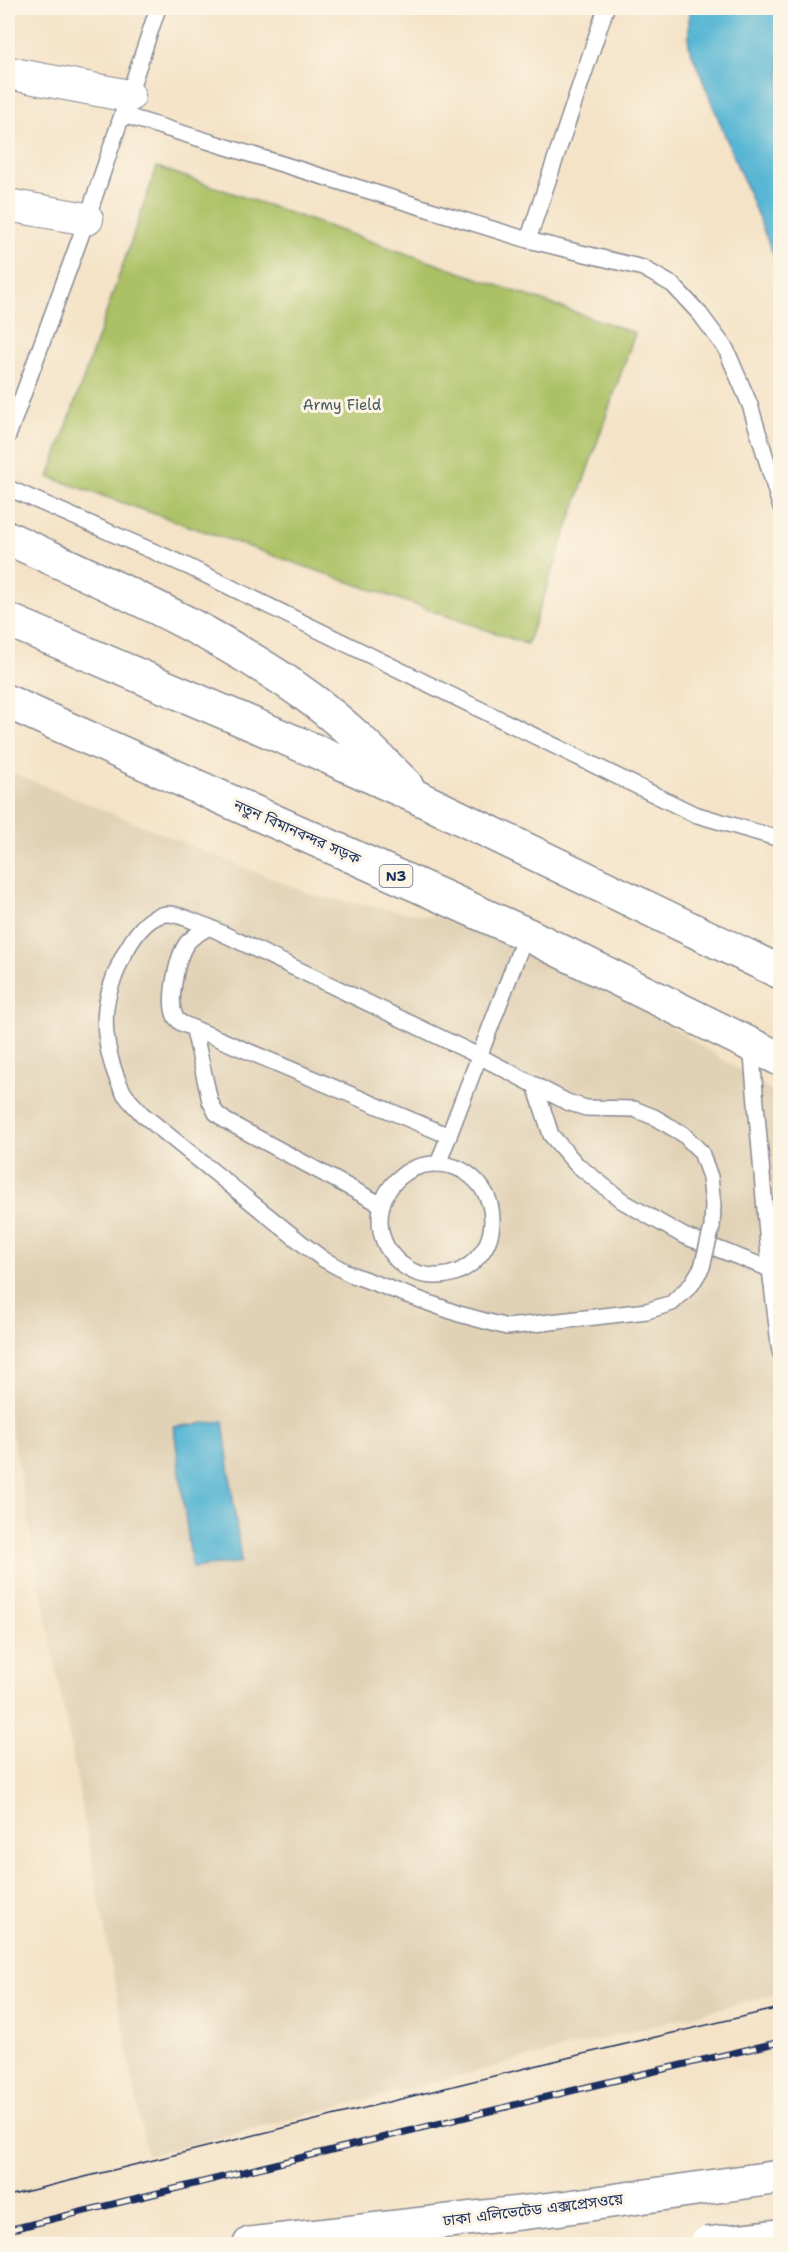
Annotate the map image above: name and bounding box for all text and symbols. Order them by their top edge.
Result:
park label: Army Field [303,395,382,415]
street label: নতুন বিমানবন্দর সড়ক [230,795,364,869]
road number: N3 [380,865,412,887]
street label: ঢাকা এলিভেটেড এক্সপ্রেসওয়ে [441,2189,625,2231]

